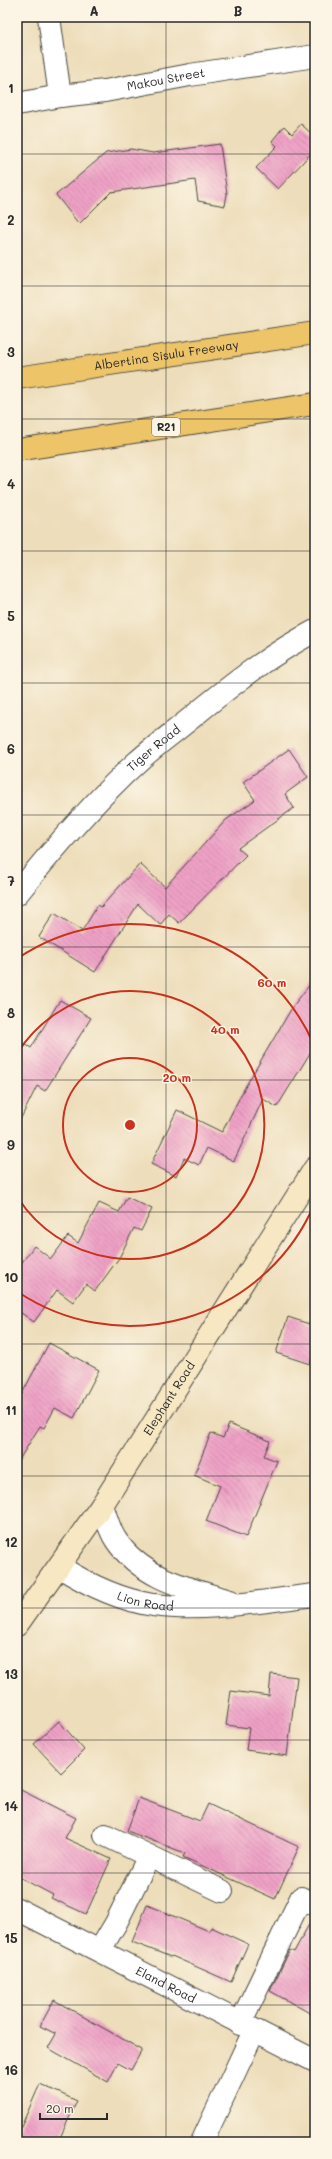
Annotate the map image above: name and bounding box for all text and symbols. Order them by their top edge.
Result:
text: A [89,2,99,19]
text: B [234,2,243,19]
street label: Makou Street [125,64,206,94]
text: 1 [8,79,14,96]
text: 2 [7,211,15,228]
street label: Albertina Sisulu Freeway [93,336,240,373]
text: 3 [7,343,15,360]
road number: R21 [152,418,180,436]
text: 4 [7,475,15,492]
text: 5 [7,607,15,624]
street label: Tiger Road [123,721,183,774]
text: 6 [7,740,15,757]
text: 7 [7,872,15,889]
text: 60 m [258,974,286,990]
text: 8 [7,1004,15,1021]
text: 40 m [210,1021,240,1037]
text: 20 m [163,1069,191,1085]
centre of rings [123,1118,137,1132]
text: 9 [7,1136,15,1153]
text: 10 [4,1268,18,1285]
street label: Elephant Road [139,1358,198,1438]
text: 11 [5,1401,17,1418]
text: 12 [4,1533,18,1550]
street label: Lion Road [115,1587,175,1614]
text: 13 [4,1665,18,1682]
text: 14 [4,1797,18,1814]
text: 15 [4,1929,18,1946]
street label: Eland Road [133,1962,199,2006]
text: 16 [4,2061,18,2078]
scale bar [40,2095,107,2121]
text: 20 m [46,2100,74,2116]

